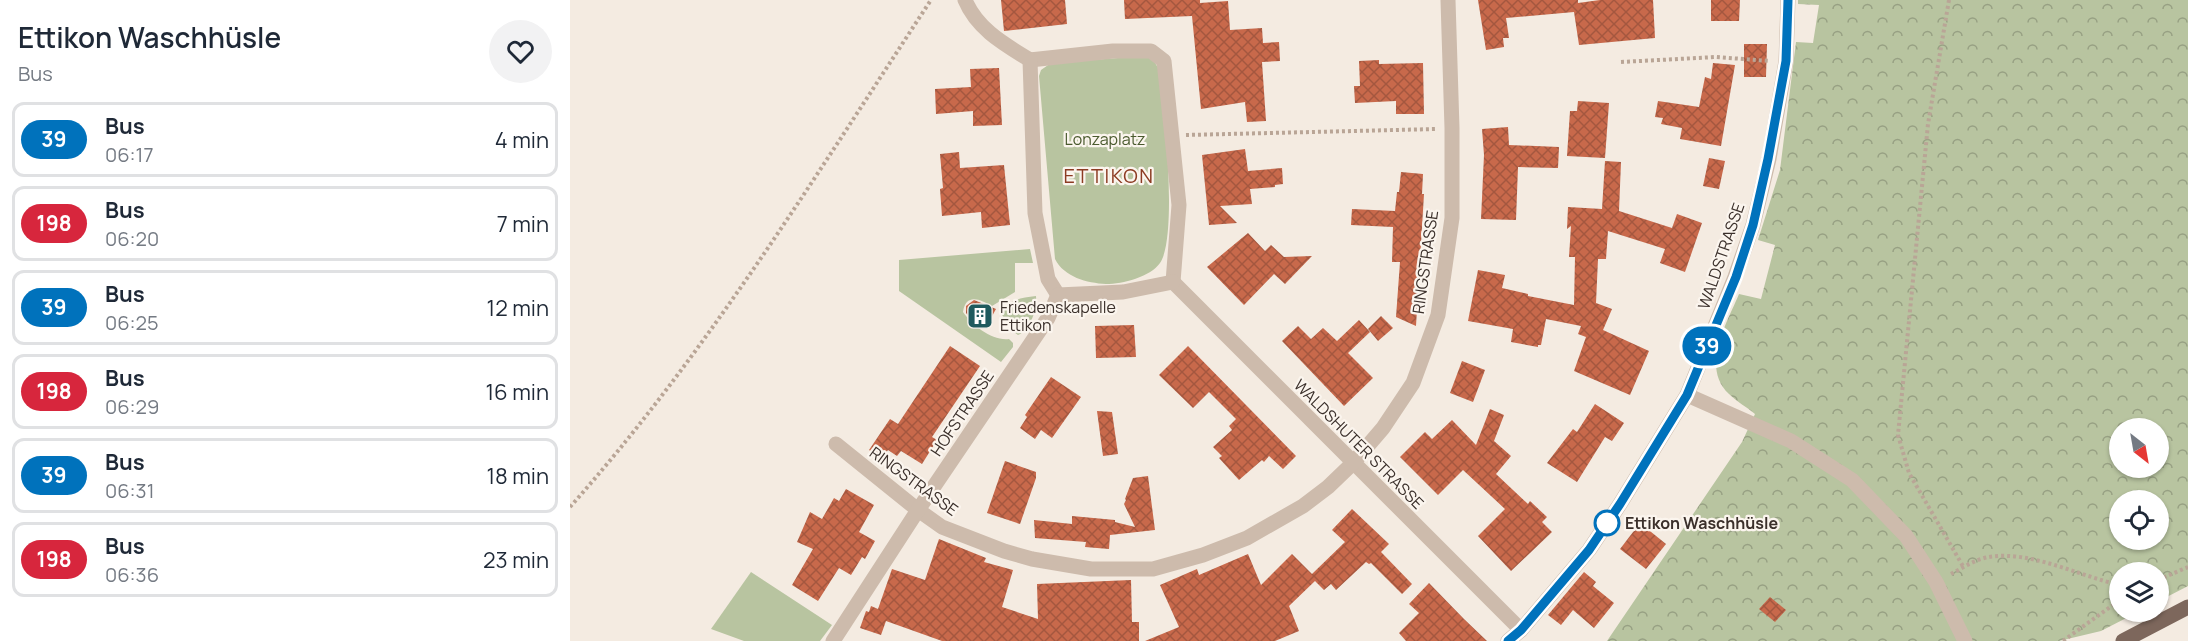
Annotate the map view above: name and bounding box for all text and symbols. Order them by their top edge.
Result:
text: Ettikon Waschhüsle [18,18,281,56]
button: heart [489,20,552,83]
text: Bus [18,60,53,87]
text: Bus [105,111,145,141]
text: 39 [41,125,67,153]
text: 4 min [495,125,549,155]
park label: Lonzaplatz [1065,128,1146,150]
text: 06:17 [105,141,153,168]
district label: ETTIKON [1064,162,1155,189]
text: Bus [105,195,145,225]
street label: WALDSTRASSE [1692,200,1750,312]
text: 198 [36,209,72,237]
text: 7 min [497,209,549,239]
street label: RINGSTRASSE [1407,209,1443,315]
text: 06:20 [105,225,159,252]
text: Bus [105,279,145,309]
text: 39 [41,293,67,321]
text: 12 min [487,293,549,323]
place label: Friedenskapelle Ettikon [1000,296,1116,336]
building icon: Friedenskapelle Ettikon [965,301,995,331]
text: 06:25 [105,309,159,336]
line badge: 39 [1680,326,1734,366]
text: 39 [1694,332,1720,360]
text: Bus [105,363,145,393]
street label: HOFSTRASSE [925,366,999,460]
street label: WALDSHUTER STRASSE [1289,374,1429,514]
text: 198 [36,377,72,405]
text: 16 min [486,377,549,407]
text: 06:29 [105,393,159,420]
north arrow [2109,418,2169,478]
map controls [2109,418,2169,622]
street label: RINGSTRASSE [865,441,963,521]
text: Bus [105,447,145,477]
text: 39 [41,461,67,489]
text: 18 min [486,461,549,491]
text: 06:31 [105,477,154,504]
button: locate [2109,490,2169,550]
marker: Ettikon Waschhüsle [1594,510,1620,536]
place label: Ettikon Waschhüsle [1625,512,1778,534]
text: Bus [105,531,145,561]
text: 198 [36,545,72,573]
text: 23 min [483,545,549,575]
text: 06:36 [105,561,159,588]
button: layers [2109,562,2169,622]

